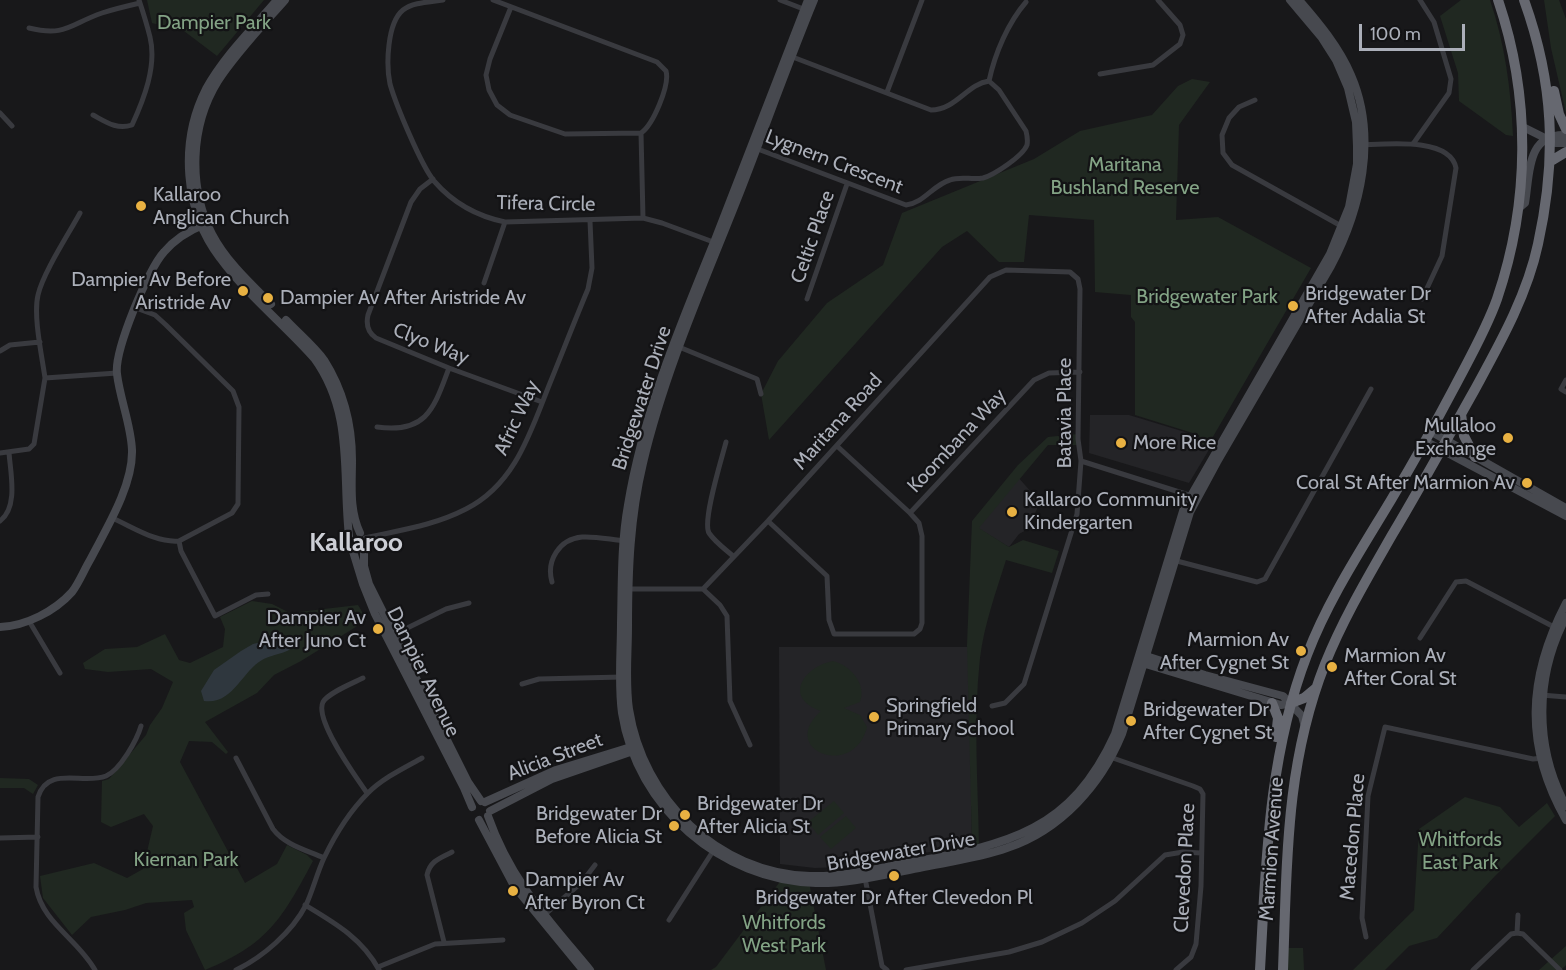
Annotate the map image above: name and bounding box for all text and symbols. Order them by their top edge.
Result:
park label: Dampier Park [157,11,271,35]
scale bar [1362,12,1468,50]
text: 100 m [1370,23,1421,45]
street label: Lygnern Crescent [762,125,906,199]
park label: Maritana Bushland Reserve [1050,153,1200,200]
place label: Kallaroo Anglican Church [153,183,289,230]
street label: Celtic Place [786,188,840,286]
street label: Tifera Circle [496,191,596,217]
marker: Kallaroo Anglican Church [134,199,148,213]
place label: Dampier Av Before Aristride Av [71,268,231,315]
place label: Bridgewater Dr After Adalia St [1305,282,1431,329]
marker: Dampier Av Before Aristride Av [236,284,250,298]
park label: Bridgewater Park [1136,285,1278,309]
place label: Dampier Av After Aristride Av [280,286,526,310]
marker: Dampier Av After Aristride Av [261,291,275,305]
marker: Bridgewater Dr After Adalia St [1286,299,1300,313]
street label: Clyo Way [390,318,472,370]
street label: Bridgewater Drive [607,323,677,473]
street label: Batavia Place [1053,358,1077,468]
street label: Maritana Road [789,369,887,475]
street label: Afric Way [489,377,545,459]
street label: Koombana Way [903,384,1011,498]
place label: Mullaloo Exchange [1415,414,1496,461]
place label: More Rice [1133,431,1216,455]
marker: Mullaloo Exchange [1501,431,1515,445]
marker: More Rice [1114,436,1128,450]
place label: Coral St After Marmion Av [1296,471,1515,495]
marker: Coral St After Marmion Av [1520,476,1534,490]
place label: Kallaroo Community Kindergarten [1024,488,1197,535]
marker: Kallaroo Community Kindergarten [1005,505,1019,519]
district label: Kallaroo [309,527,403,559]
street label: Dampier Avenue [381,603,465,741]
place label: Dampier Av After Juno Ct [259,606,366,653]
marker: Dampier Av After Juno Ct [371,622,385,636]
place label: Marmion Av After Cygnet St [1160,628,1289,675]
marker: Marmion Av After Cygnet St [1294,644,1308,658]
place label: Marmion Av After Coral St [1344,644,1457,691]
marker: Marmion Av After Coral St [1325,660,1339,674]
place label: Springfield Primary School [886,694,1014,741]
place label: Bridgewater Dr After Cygnet St [1143,698,1272,745]
marker: Springfield Primary School [867,710,881,724]
marker: Bridgewater Dr After Cygnet St [1124,714,1138,728]
street label: Alicia Street [504,728,606,786]
street label: Macedon Place [1335,772,1371,902]
street label: Marmion Avenue [1255,776,1289,922]
place label: Bridgewater Dr After Alicia St [697,792,823,839]
place label: Bridgewater Dr Before Alicia St [535,802,662,849]
street label: Clevedon Place [1170,803,1200,933]
marker: Bridgewater Dr After Alicia St [678,808,692,822]
marker: Bridgewater Dr Before Alicia St [667,819,681,833]
street label: Bridgewater Drive [825,827,977,877]
park label: Whitfords East Park [1418,828,1502,875]
park label: Kiernan Park [133,848,239,872]
place label: Dampier Av After Byron Ct [525,868,645,915]
marker: Bridgewater Dr After Clevedon Pl [887,869,901,883]
marker: Dampier Av After Byron Ct [506,884,520,898]
place label: Bridgewater Dr After Clevedon Pl [755,886,1033,910]
park label: Whitfords West Park [742,911,826,958]

